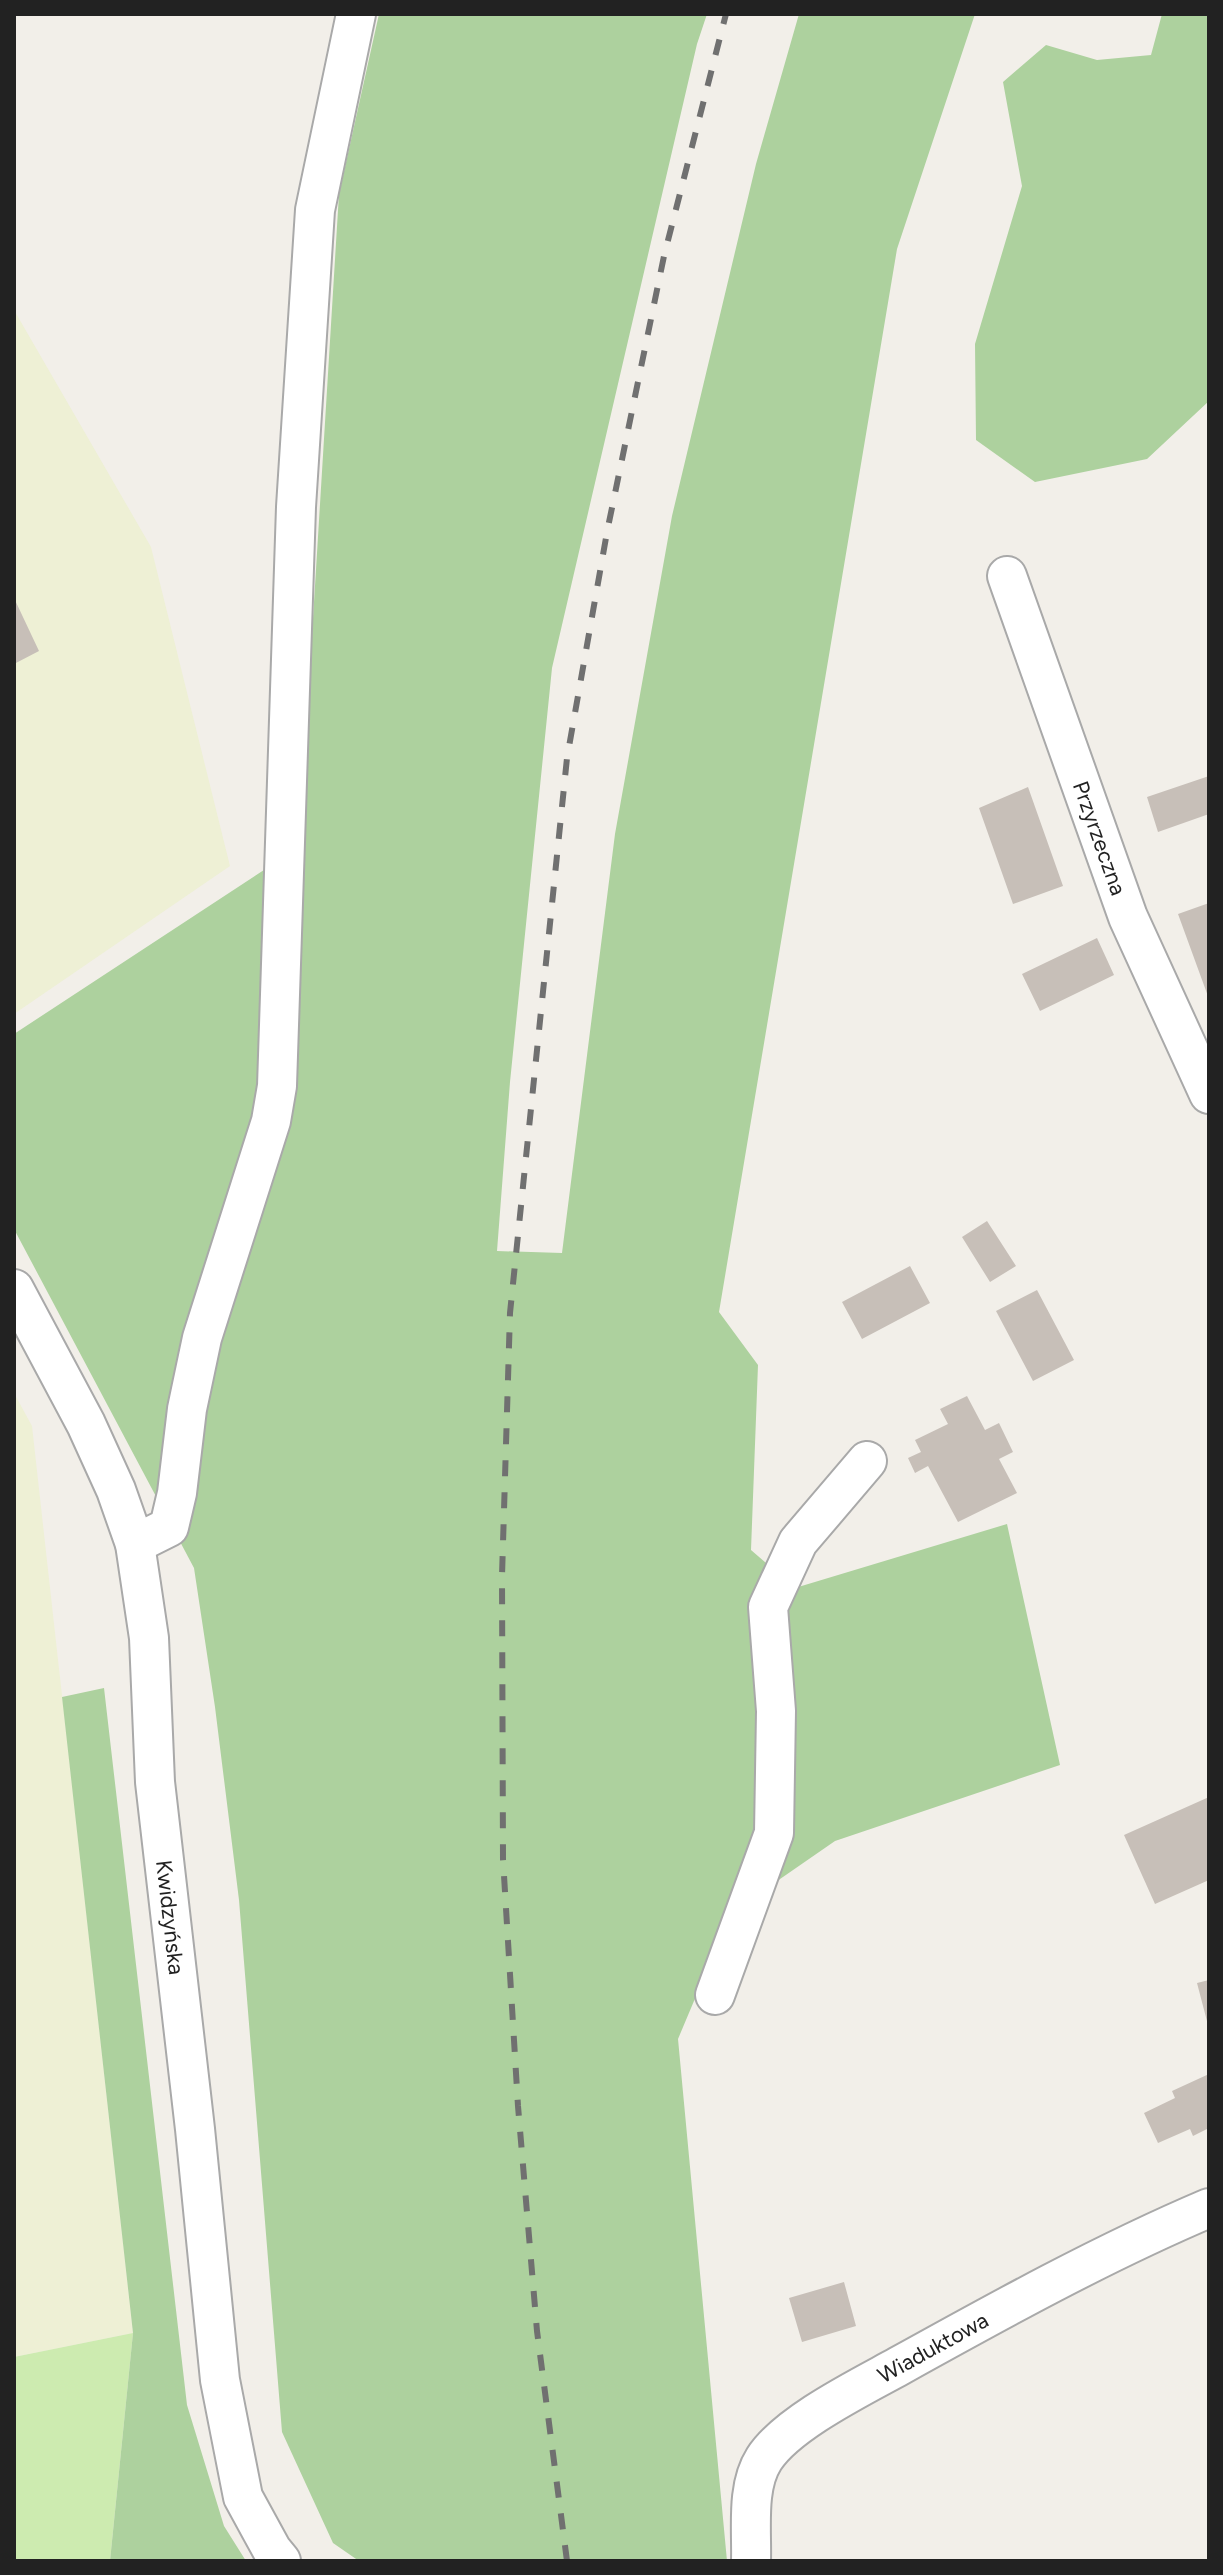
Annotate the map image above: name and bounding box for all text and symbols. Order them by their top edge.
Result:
street label: Przyrzeczna [1067,778,1132,899]
street label: Kwidzyńska [150,1859,190,1976]
street label: Wiaduktowa [873,2307,993,2389]

